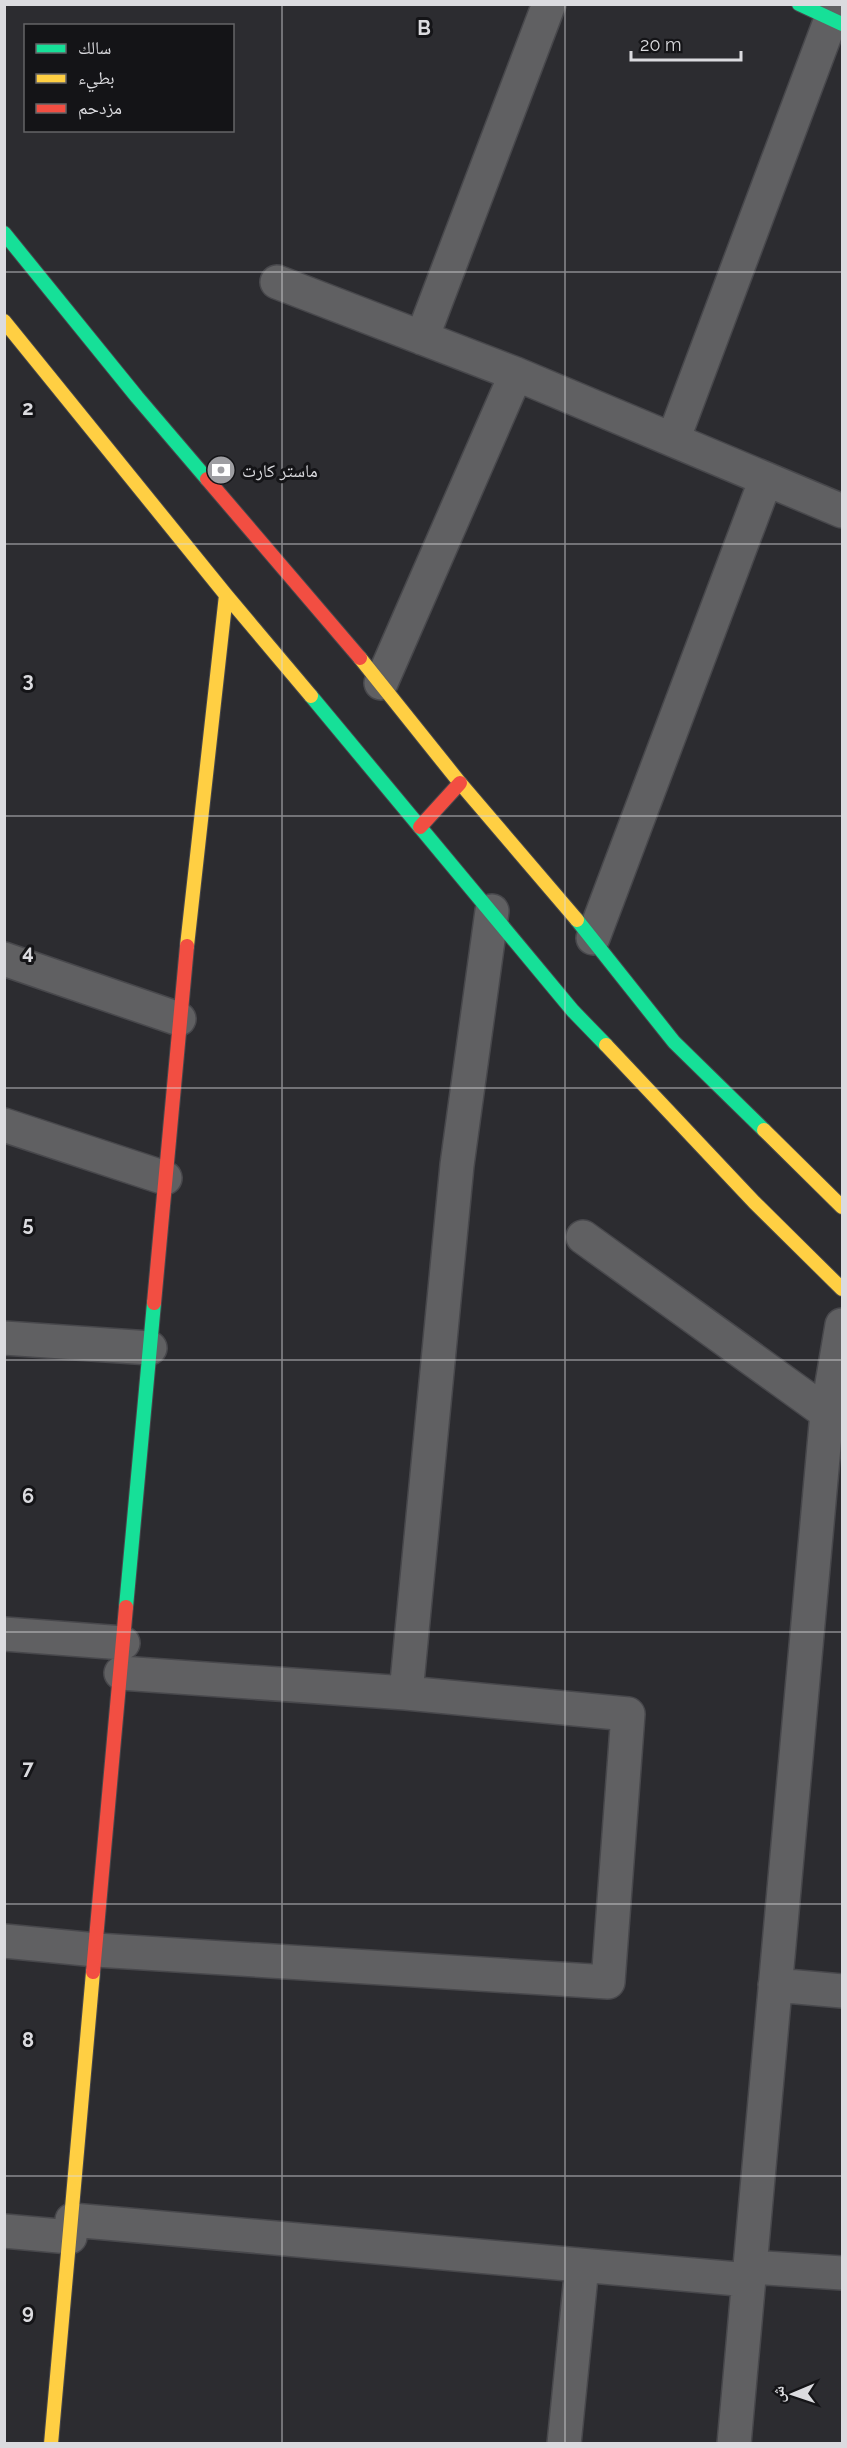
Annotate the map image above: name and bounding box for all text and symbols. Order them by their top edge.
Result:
text: B [417,16,431,40]
legend [24,24,234,132]
scale bar [631,24,740,62]
text: 20 m [640,34,682,55]
text: سالك [78,37,111,58]
text: بطيء [78,67,115,93]
text: مزدحم [78,97,122,120]
text: 2 [22,396,34,420]
bank icon: ماستر كارت [205,454,237,486]
place label: ماستر كارت [242,460,318,481]
text: 3 [22,668,34,692]
text: 4 [22,940,34,964]
text: 5 [22,1212,34,1236]
text: 6 [22,1484,34,1508]
text: 7 [22,1756,34,1780]
text: 8 [22,2028,34,2052]
text: 9 [22,2300,34,2324]
north arrow [763,2364,823,2424]
text: ش [769,2386,788,2403]

